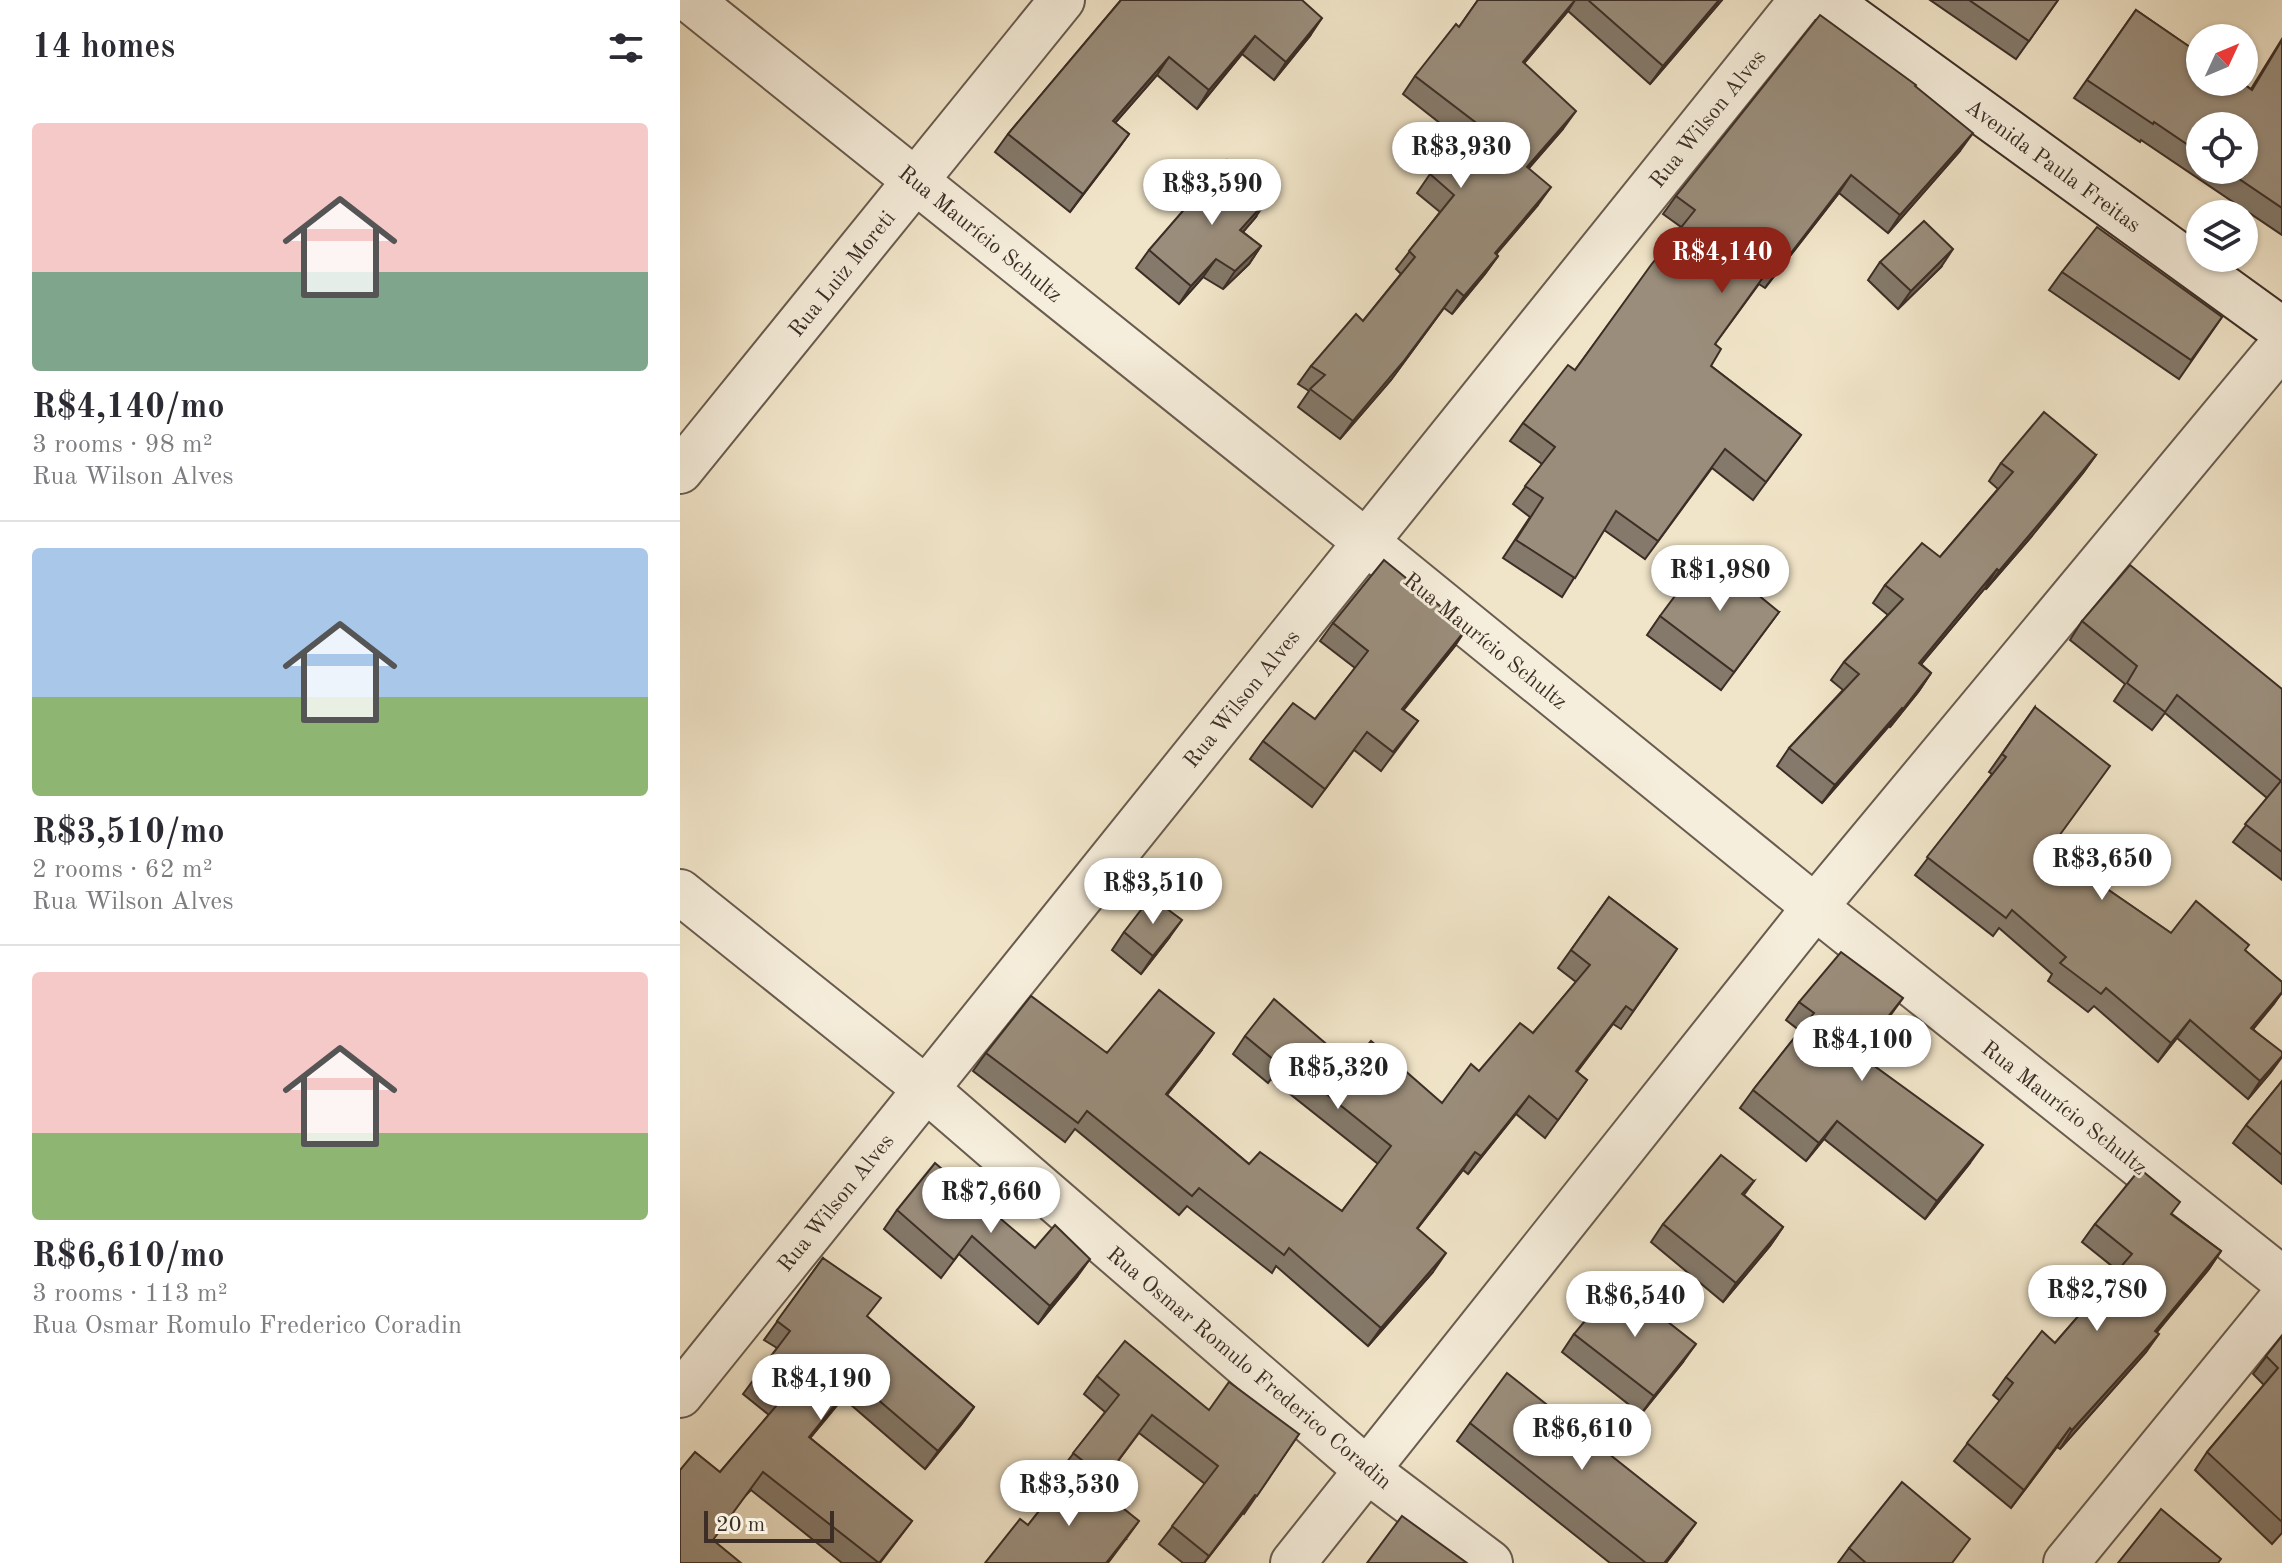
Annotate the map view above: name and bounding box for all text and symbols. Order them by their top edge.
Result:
north arrow [2186,24,2258,96]
map controls [2186,24,2258,272]
icon: filters [604,26,648,70]
text: 14 homes [32,31,175,65]
street label: Rua Wilson Alves [1646,46,1771,192]
street label: Avenida Paula Freitas [1961,96,2144,237]
button: locate [2186,112,2258,184]
pin: R$3,930 [1387,122,1535,190]
text: R$3,930 [1410,135,1512,161]
pin: R$3,590 [1138,159,1286,227]
street label: Rua Maurício Schultz [894,162,1066,307]
text: R$3,590 [1161,172,1263,198]
icon: home [268,175,412,319]
button: layers [2186,200,2258,272]
street label: Rua Luiz Moreti [785,207,900,341]
pin: R$4,140 [1648,227,1796,295]
text: R$4,140 [1671,240,1773,266]
text: R$4,140/mo [32,391,225,425]
text: 3 rooms · 98 m² [32,432,213,458]
text: Rua Wilson Alves [32,464,233,490]
pin: R$1,980 [1646,545,1794,613]
text: R$1,980 [1669,558,1771,584]
street label: Rua Maurício Schultz [1399,569,1571,714]
icon: home [268,600,412,744]
street label: Rua Wilson Alves [1180,626,1305,772]
text: R$3,510/mo [32,816,225,850]
pin: R$3,650 [2028,834,2176,902]
text: R$3,650 [2051,847,2153,873]
text: 2 rooms · 62 m² [32,857,213,883]
pin: R$3,510 [1079,858,1227,926]
text: R$3,510 [1102,871,1204,897]
text: Rua Wilson Alves [32,889,233,915]
pin: R$4,100 [1788,1015,1936,1083]
icon: home [268,1024,412,1168]
text: R$4,100 [1811,1028,1913,1054]
street label: Rua Maurício Schultz [1977,1037,2151,1180]
pin: R$5,320 [1264,1043,1412,1111]
text: R$5,320 [1287,1056,1389,1082]
street label: Rua Wilson Alves [774,1130,899,1276]
pin: R$7,660 [917,1167,1065,1235]
text: R$7,660 [940,1180,1042,1206]
text: R$6,610/mo [32,1240,225,1274]
street label: Rua Osmar Romulo Frederico Coradin [1102,1243,1395,1494]
pin: R$2,780 [2023,1265,2171,1333]
pin: R$6,540 [1561,1271,1709,1339]
text: R$2,780 [2046,1278,2148,1304]
text: 3 rooms · 113 m² [32,1281,228,1307]
text: R$6,540 [1584,1284,1686,1310]
text: Rua Osmar Romulo Frederico Coradin [32,1313,462,1339]
pin: R$4,190 [747,1354,895,1422]
text: R$4,190 [770,1367,872,1393]
pin: R$6,610 [1508,1404,1656,1472]
text: R$6,610 [1531,1417,1633,1443]
pin: R$3,530 [995,1460,1143,1528]
text: R$3,530 [1018,1473,1120,1499]
scale bar [704,1507,834,1543]
text: 20 m [716,1514,765,1536]

